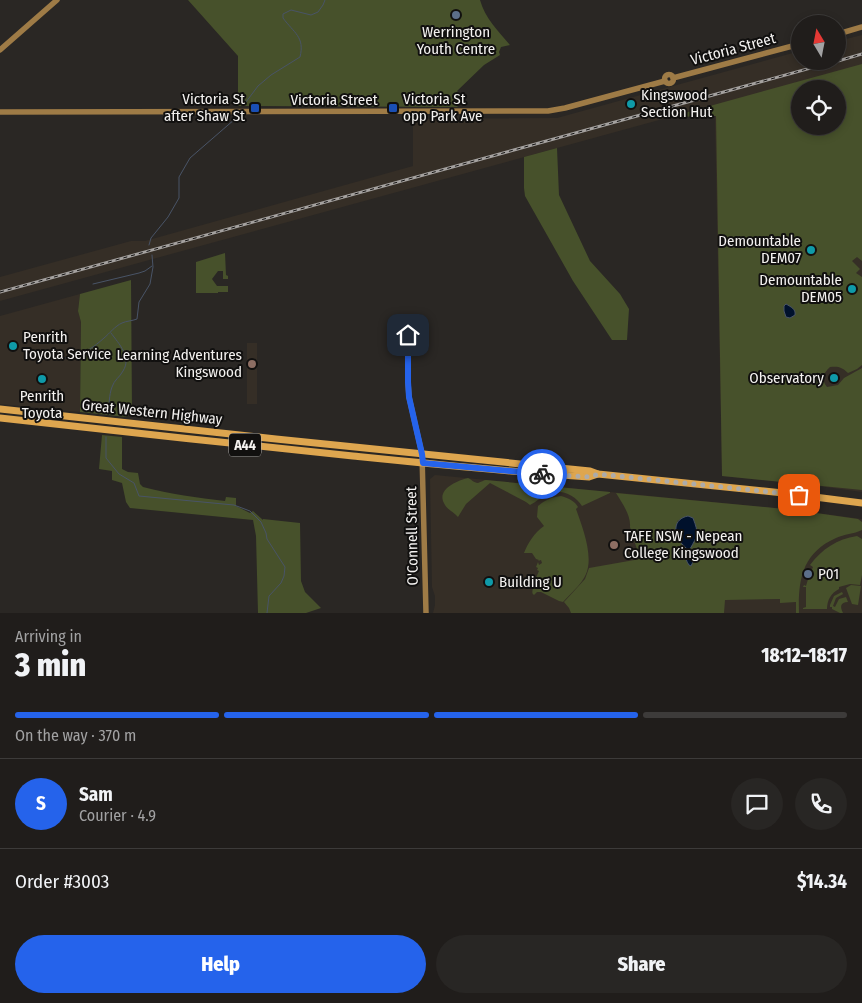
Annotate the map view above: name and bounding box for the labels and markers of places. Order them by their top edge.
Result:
marker: Werrington Youth Centre [450,9,462,21]
place label: Werrington Youth Centre [417,23,495,58]
place label: Kingswood Section Hut [641,86,712,121]
place label: Victoria St after Shaw St [164,90,245,125]
place label: Victoria St opp Park Ave [403,90,482,125]
marker: Kingswood Section Hut [625,98,637,110]
marker: Victoria St after Shaw St [249,102,261,114]
marker: Victoria St opp Park Ave [387,102,399,114]
place label: Demountable DEM07 [718,232,801,267]
marker: Demountable DEM07 [805,244,817,256]
place label: Demountable DEM05 [759,271,842,306]
marker: Demountable DEM05 [846,283,858,295]
pin [387,314,429,356]
place label: Penrith Toyota Service [23,328,111,363]
marker: Penrith Toyota Service [7,340,19,352]
place label: Learning Adventures Kingswood [116,346,242,381]
marker: Learning Adventures Kingswood [246,358,258,370]
place label: Observatory [749,369,824,387]
marker: Observatory [828,372,840,384]
marker: Penrith Toyota [36,373,48,385]
place label: Penrith Toyota [20,387,64,422]
pin [778,474,820,516]
place label: TAFE NSW - Nepean College Kingswood [624,527,742,562]
marker: TAFE NSW - Nepean College Kingswood [608,539,620,551]
place label: P01 [818,565,839,583]
marker: P01 [802,568,814,580]
place label: Building U [499,573,562,591]
marker: Building U [483,576,495,588]

